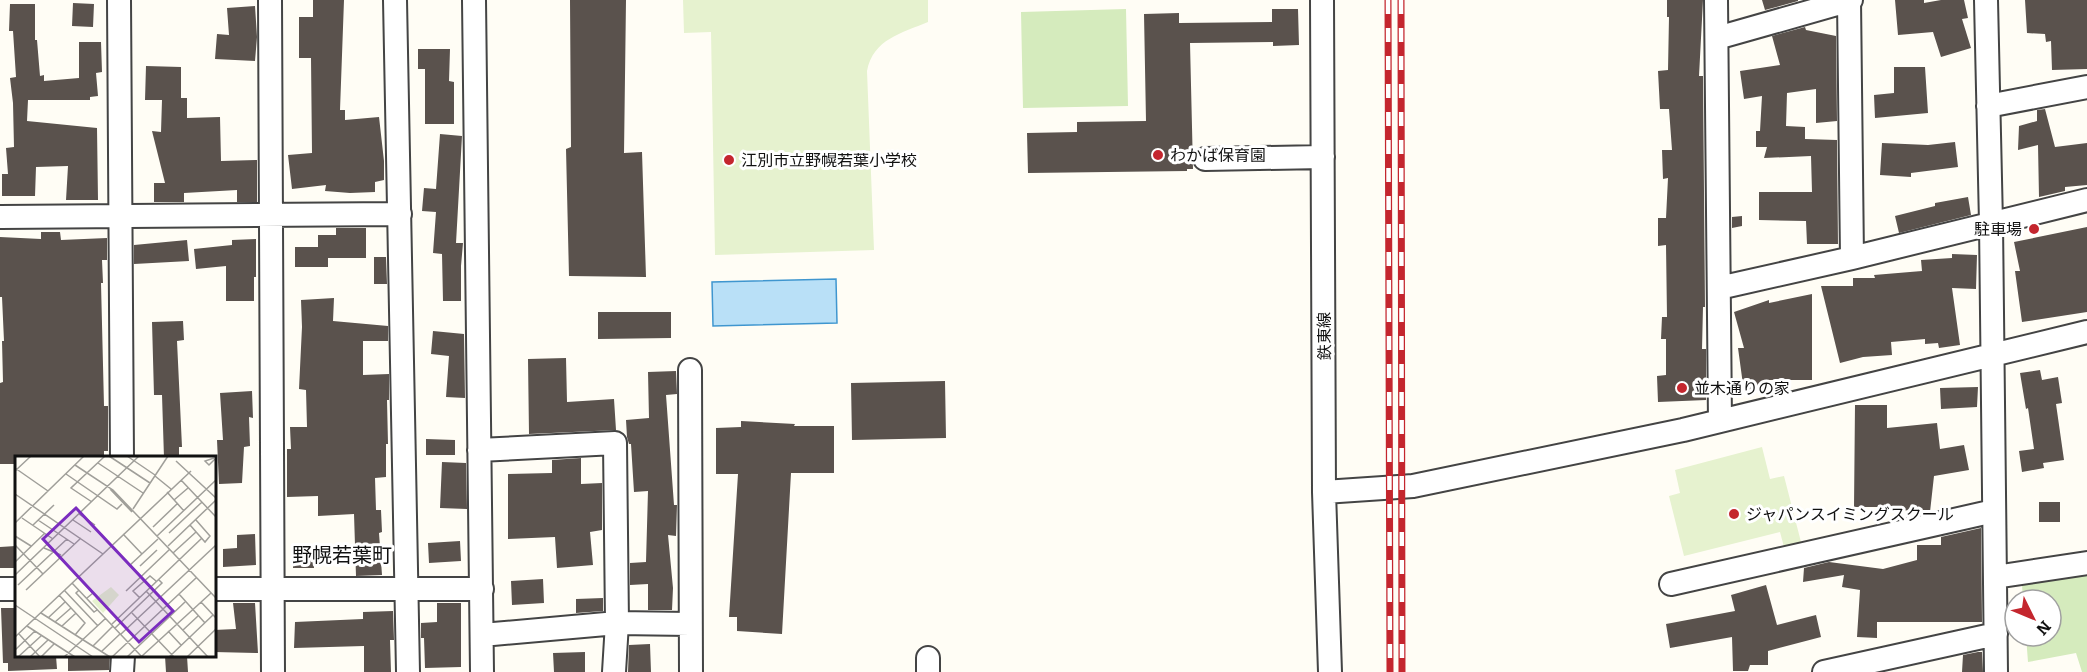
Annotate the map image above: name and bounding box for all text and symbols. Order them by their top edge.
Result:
place label: わかば保育園 [1170,146,1266,165]
marker: わかば保育園 [1151,148,1165,162]
place label: 江別市立野幌若葉小学校 [741,151,917,170]
marker: 江別市立野幌若葉小学校 [722,153,736,167]
place label: 駐車場 [1974,220,2022,239]
marker: 駐車場 [2027,222,2041,236]
street label: 鉄東線 [1315,312,1334,360]
place label: 並木通りの家 [1694,379,1790,398]
marker: 並木通りの家 [1675,381,1689,395]
inset map [15,456,216,657]
place label: ジャパンスイミングスクール [1746,505,1954,524]
marker: ジャパンスイミングスクール [1727,507,1741,521]
district label: 野幌若葉町 [292,543,392,567]
north arrow [2003,588,2063,648]
text: N [2032,617,2055,639]

